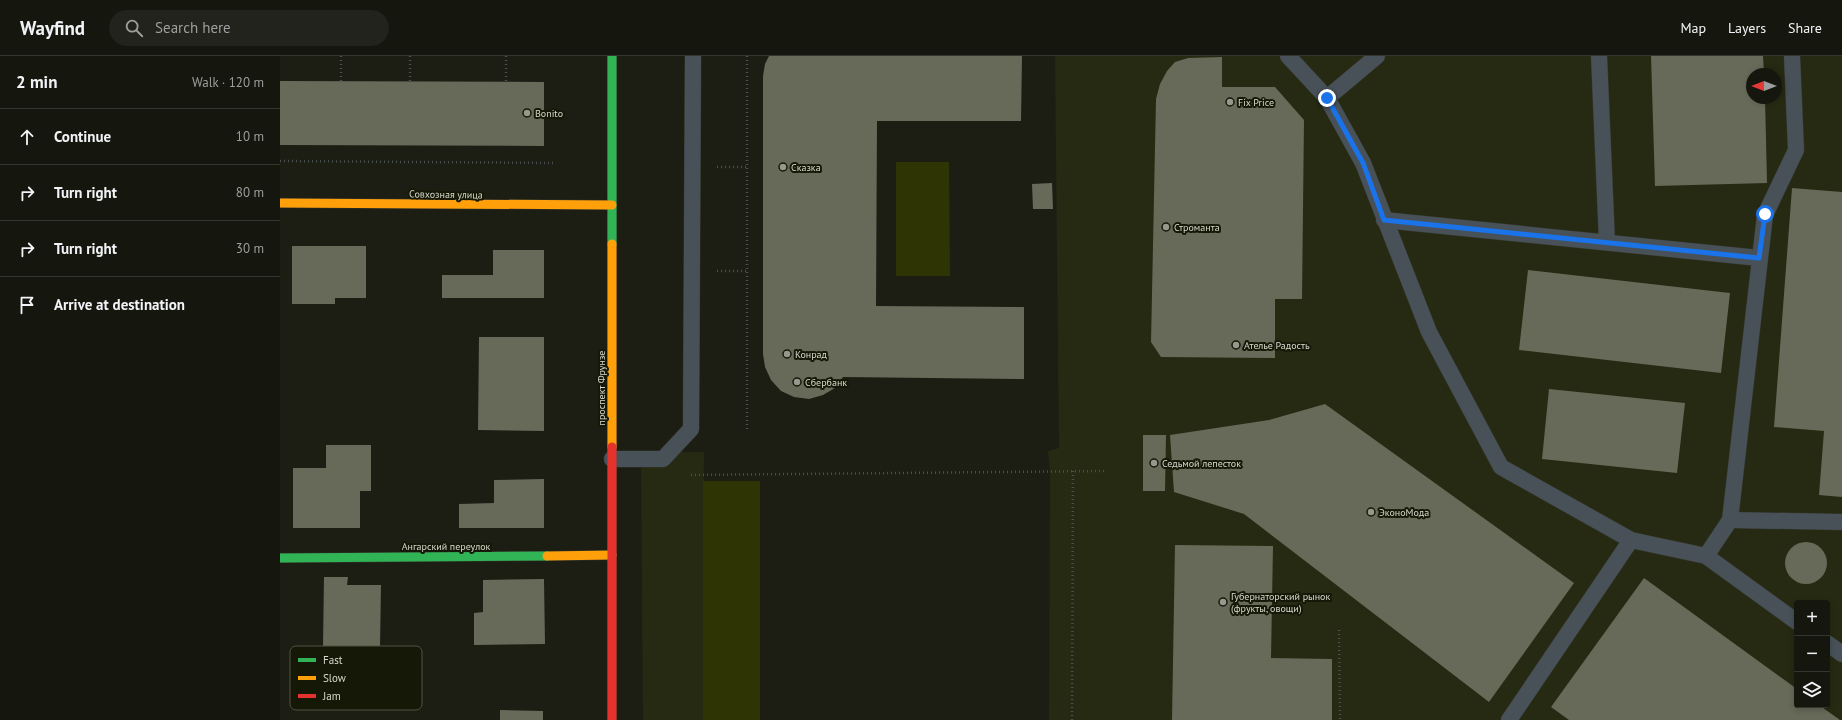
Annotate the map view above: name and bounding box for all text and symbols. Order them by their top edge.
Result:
search box [109,10,389,46]
text: Wayfind [20,16,85,40]
icon: search [123,17,145,39]
text: Search here [155,18,231,37]
text: Map [1680,19,1706,37]
text: Layers [1728,19,1766,37]
text: Share [1788,19,1822,37]
north arrow [1746,68,1782,104]
text: 2 min [16,71,57,93]
text: Walk · 120 m [192,74,264,91]
route end [1318,89,1336,107]
place label: Fix Price [1238,96,1274,109]
marker: Fix Price [1225,97,1235,107]
place label: Bonito [535,107,563,120]
marker: Bonito [522,108,532,118]
icon: ahead [16,126,38,148]
text: Continue [54,127,111,146]
text: 10 m [236,128,264,145]
place label: Сказка [791,161,821,174]
marker: Сказка [778,162,788,172]
icon: right [16,182,38,204]
text: Turn right [54,183,117,202]
text: 80 m [236,184,264,201]
street label: Совхозная улица [409,187,483,202]
route start [1756,205,1774,223]
place label: Строманта [1174,221,1220,234]
marker: Строманта [1161,222,1171,232]
icon: right [16,238,38,260]
text: Turn right [54,239,117,258]
text: 30 m [236,240,264,257]
icon: arrive [16,294,38,316]
text: Arrive at destination [54,295,185,314]
place label: Ателье Радость [1244,339,1310,352]
marker: Ателье Радость [1231,340,1241,350]
place label: Конрад [795,348,828,361]
marker: Конрад [782,349,792,359]
street label: проспект Фрунзе [595,351,608,425]
place label: Сбербанк [805,376,847,389]
marker: Сбербанк [792,377,802,387]
place label: Седьмой лепесток [1162,457,1241,470]
marker: Седьмой лепесток [1149,458,1159,468]
place label: ЭконоМода [1379,506,1429,519]
marker: ЭконоМода [1366,507,1376,517]
street label: Ангарский переулок [402,540,491,553]
place label: Губернаторский рынок (фрукты, овощи) [1231,590,1330,615]
marker: Губернаторский рынок (фрукты, овощи) [1218,597,1228,607]
map controls [1794,600,1830,708]
button: + [1794,600,1830,636]
button: − [1794,636,1830,672]
legend [290,646,422,710]
text: Fast [323,653,343,667]
text: Slow [323,671,346,685]
button: layers [1794,672,1830,708]
text: Jam [322,689,341,703]

